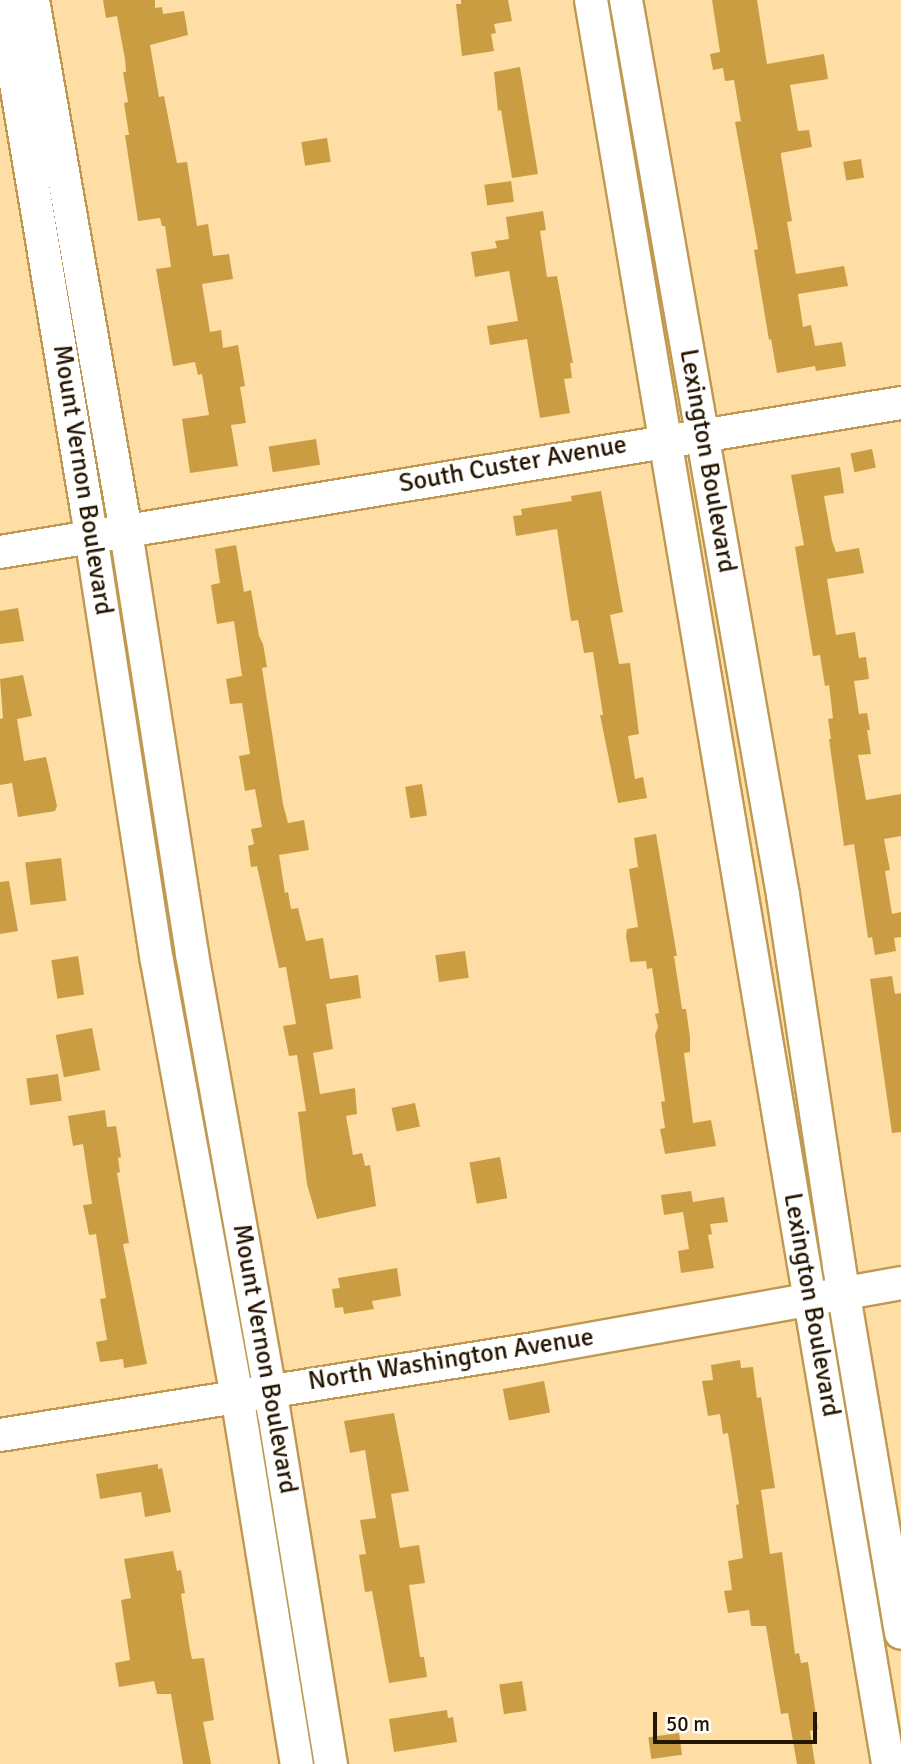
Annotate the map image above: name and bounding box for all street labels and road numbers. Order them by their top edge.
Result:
street label: Mount Vernon Boulevard [45,343,119,617]
street label: Lexington Boulevard [672,347,742,575]
street label: South Custer Avenue [397,430,629,500]
street label: Lexington Boulevard [776,1191,846,1419]
street label: Mount Vernon Boulevard [225,1222,303,1496]
street label: North Washington Avenue [306,1322,596,1398]

